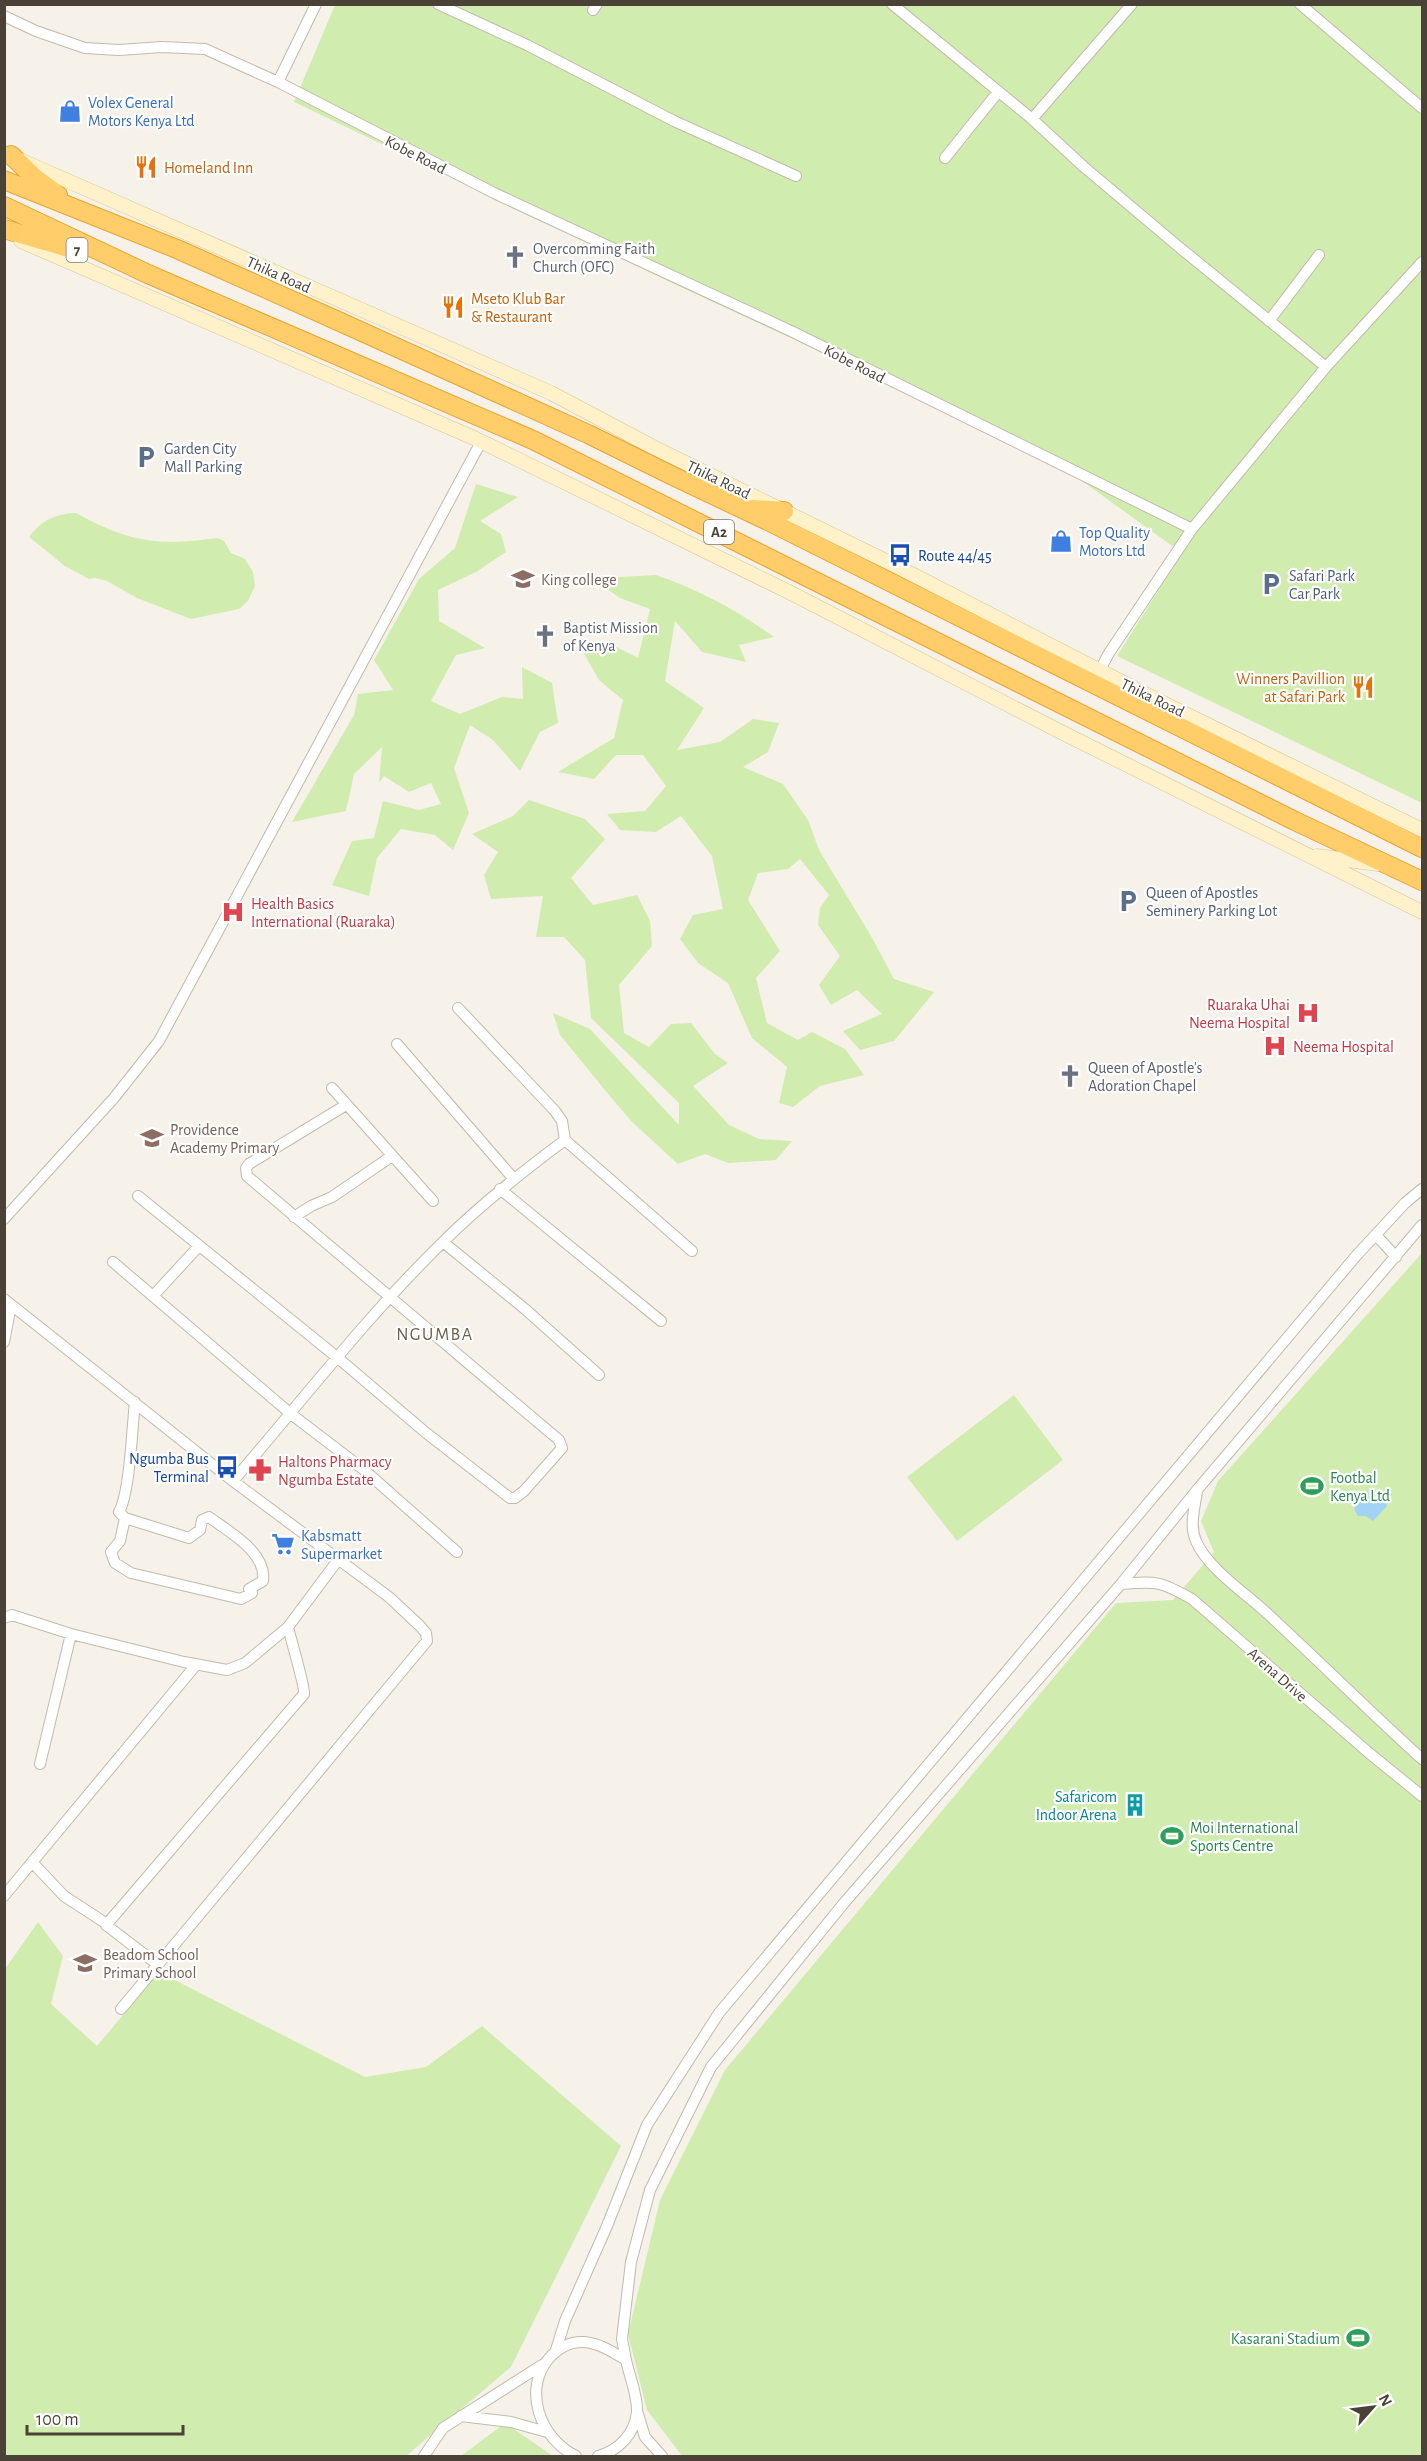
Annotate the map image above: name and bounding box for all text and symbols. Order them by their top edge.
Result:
place label: Volex General Motors Kenya Ltd [88,95,195,130]
shop icon: Volex General Motors Kenya Ltd [57,98,83,124]
street label: Kobe Road [382,133,449,177]
restaurant icon: Homeland Inn [133,154,159,180]
place label: Homeland Inn [164,160,253,176]
road number: 7 [66,238,88,262]
place label: Overcomming Faith Church (OFC) [533,241,655,275]
church icon: Overcomming Faith Church (OFC) [502,244,528,270]
street label: Thika Road [244,254,313,296]
place label: Mseto Klub Bar & Restaurant [471,291,566,325]
restaurant icon: Mseto Klub Bar & Restaurant [440,294,466,320]
street label: Kobe Road [821,342,888,386]
place label: Garden City Mall Parking [164,441,242,475]
parking icon: Garden City Mall Parking [133,444,159,470]
street label: Thika Road [684,458,753,502]
road number: A2 [704,520,734,544]
place label: Top Quality Motors Ltd [1079,525,1150,559]
shop icon: Top Quality Motors Ltd [1048,528,1074,554]
bus stop icon: Route 44/45 [887,542,913,568]
place label: Route 44/45 [918,548,992,564]
school or university icon: King college [510,566,536,592]
place label: Safari Park Car Park [1289,568,1355,602]
parking icon: Safari Park Car Park [1258,571,1284,597]
place label: King college [541,572,617,588]
place label: Baptist Mission of Kenya [563,620,658,655]
church icon: Baptist Mission of Kenya [532,623,558,649]
place label: Winners Pavillion at Safari Park [1236,671,1346,705]
restaurant icon: Winners Pavillion at Safari Park [1350,674,1376,700]
street label: Thika Road [1118,676,1187,720]
place label: Queen of Apostles Seminery Parking Lot [1146,885,1277,920]
parking icon: Queen of Apostles Seminery Parking Lot [1115,888,1141,914]
place label: Health Basics International (Ruaraka) [251,896,396,930]
hospital icon: Health Basics International (Ruaraka) [220,899,246,925]
place label: Ruaraka Uhai Neema Hospital [1189,997,1290,1031]
hospital icon: Ruaraka Uhai Neema Hospital [1295,1000,1321,1026]
hospital icon: Neema Hospital [1262,1033,1288,1059]
place label: Neema Hospital [1293,1039,1394,1055]
place label: Queen of Apostle's Adoration Chapel [1088,1060,1203,1094]
church icon: Queen of Apostle's Adoration Chapel [1057,1063,1083,1089]
place label: Providence Academy Primary [170,1122,279,1157]
school or university icon: Providence Academy Primary [139,1125,165,1151]
district label: NGUMBA [396,1326,474,1344]
place label: Ngumba Bus Terminal [129,1451,209,1485]
bus stop icon: Ngumba Bus Terminal [214,1454,240,1480]
place label: Haltons Pharmacy Ngumba Estate [278,1454,392,1488]
pharmacy icon: Haltons Pharmacy Ngumba Estate [247,1457,273,1483]
place label: Footbal Kenya Ltd [1330,1470,1390,1505]
sports icon: Footbal Kenya Ltd [1299,1473,1325,1499]
place label: Kabsmatt Supermarket [301,1528,382,1562]
supermarket icon: Kabsmatt Supermarket [270,1531,296,1557]
street label: Arena Drive [1244,1645,1310,1705]
place label: Safaricom Indoor Arena [1036,1789,1117,1823]
building icon: Safaricom Indoor Arena [1122,1792,1148,1818]
place label: Moi International Sports Centre [1190,1820,1298,1854]
sports icon: Moi International Sports Centre [1159,1823,1185,1849]
place label: Beadom School Primary School [103,1947,199,1982]
school or university icon: Beadom School Primary School [72,1950,98,1976]
sports icon: Kasarani Stadium [1345,2325,1371,2351]
place label: Kasarani Stadium [1231,2331,1340,2347]
north arrow [1343,2377,1403,2437]
text: N [1376,2392,1395,2409]
scale bar [27,2398,183,2436]
text: 100 m [36,2411,79,2429]

